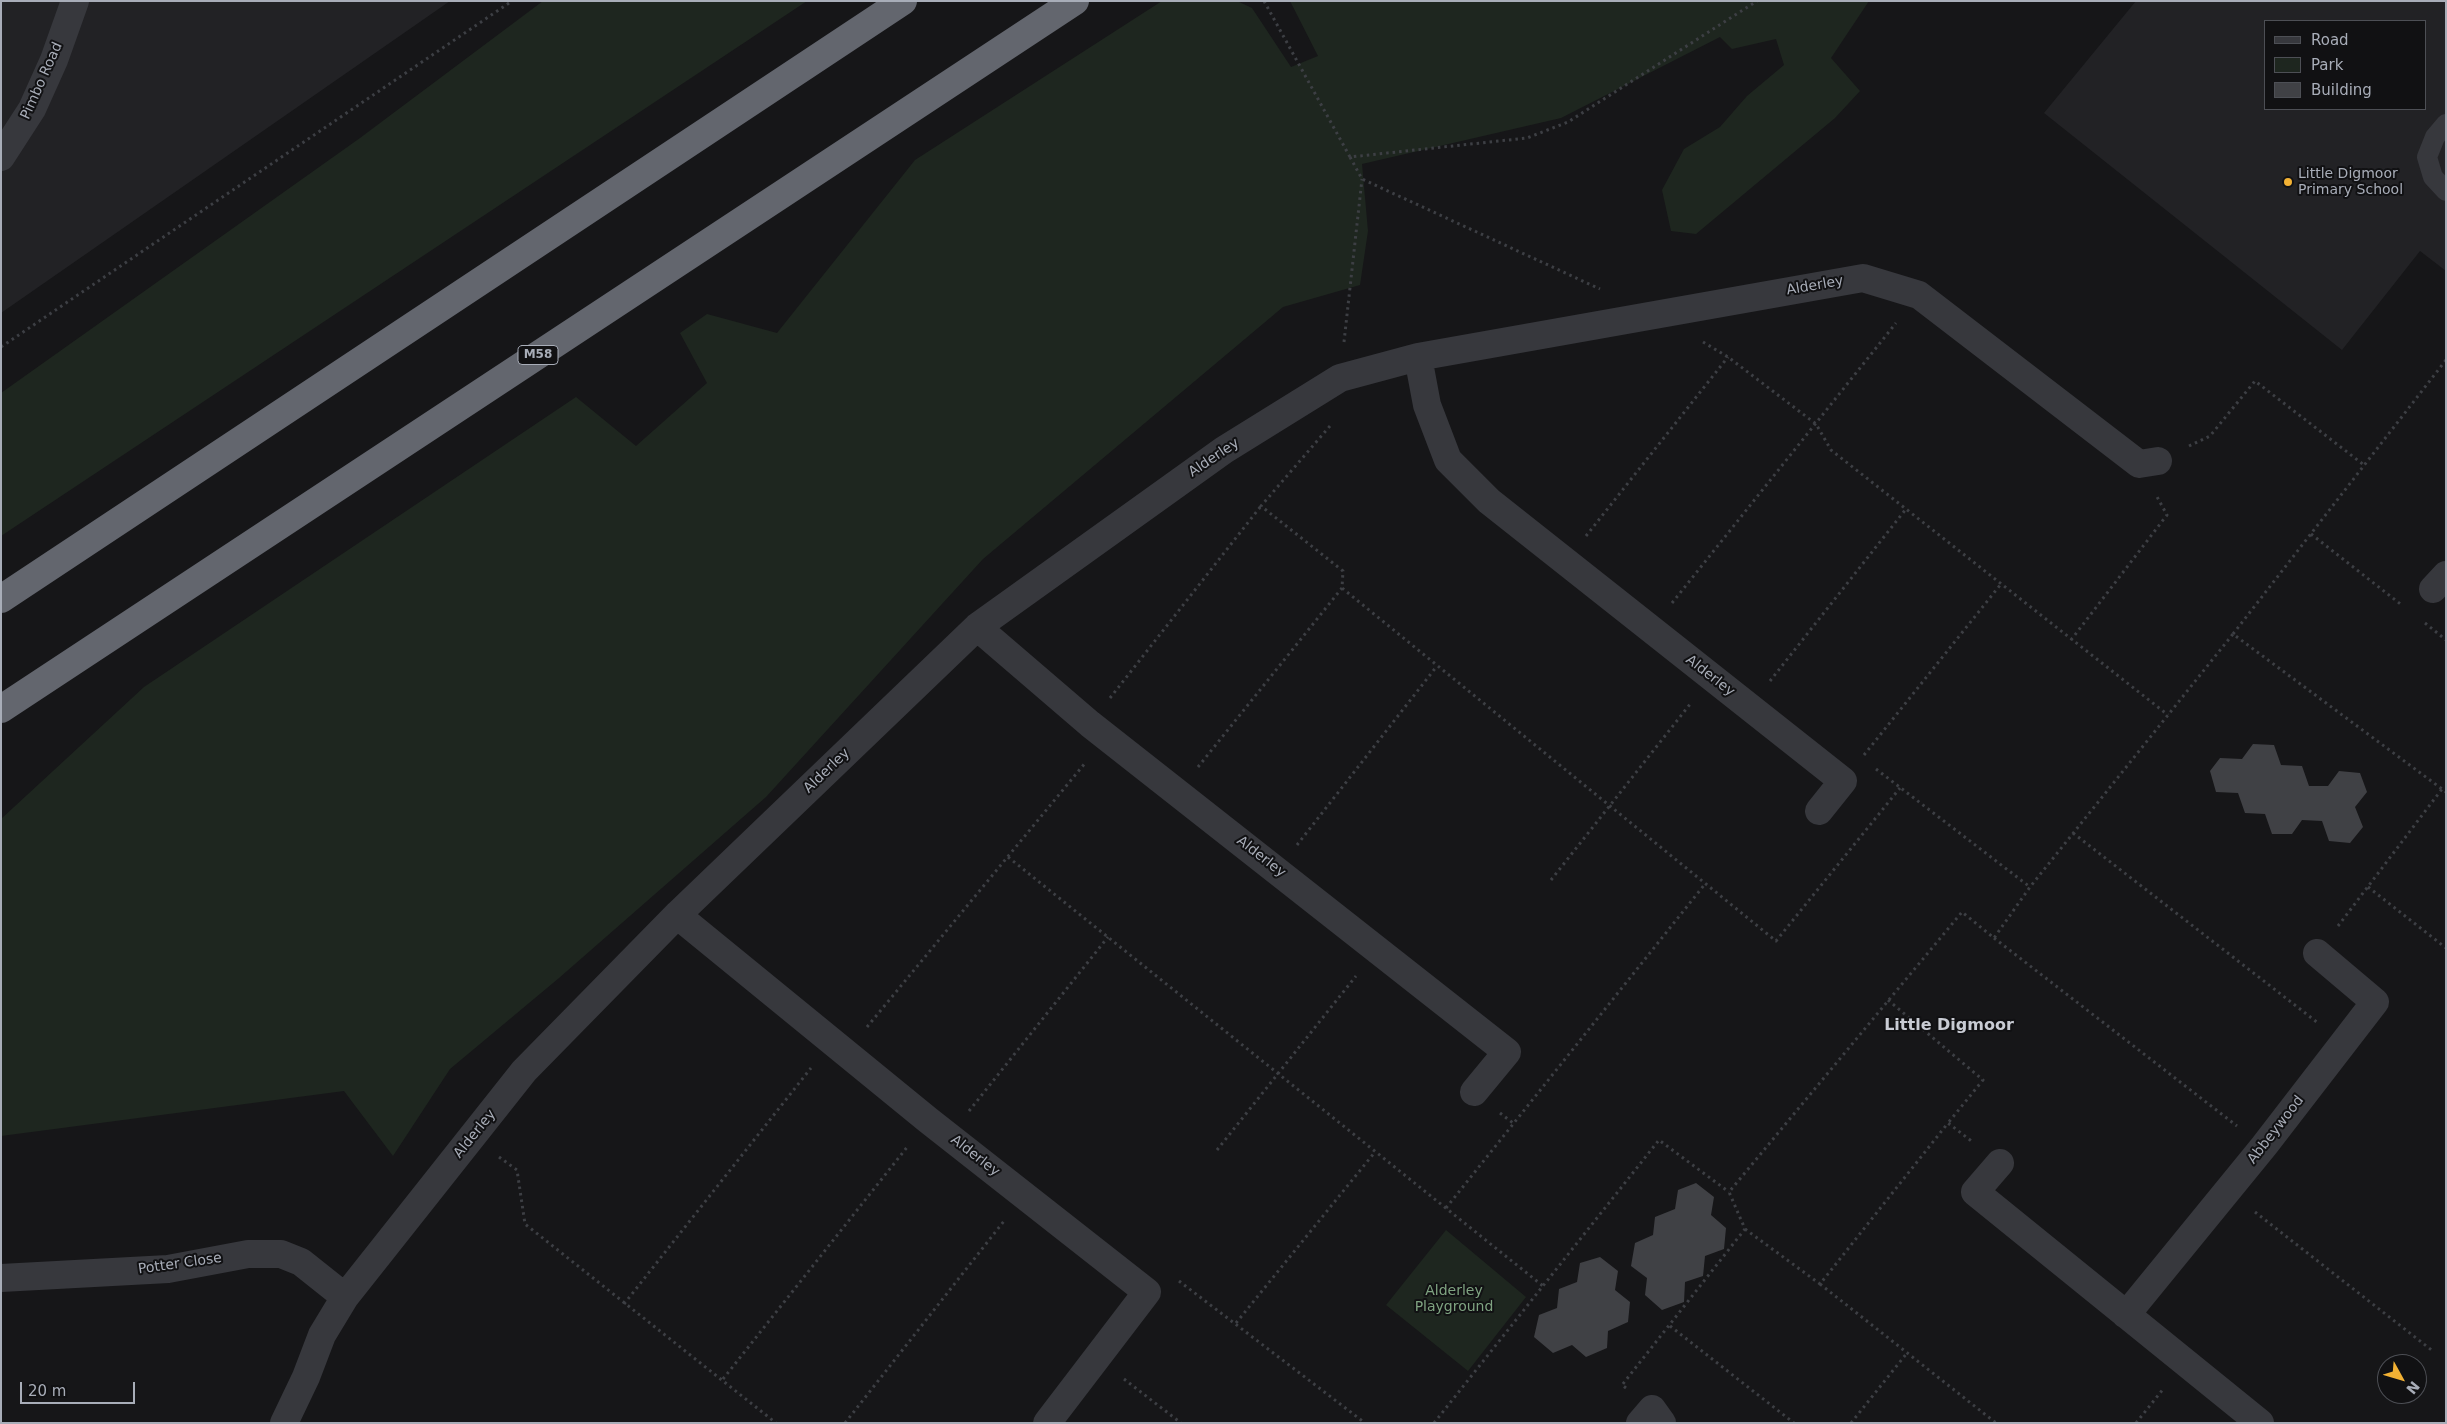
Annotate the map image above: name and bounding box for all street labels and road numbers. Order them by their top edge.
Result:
street label: Pimbo Road [18,40,66,122]
street label: Alderley [1785,273,1845,299]
road number: M58 [518,346,558,364]
street label: Alderley [1185,435,1243,481]
street label: Alderley [1682,652,1738,700]
street label: Alderley [800,745,854,797]
street label: Alderley [1233,833,1289,881]
street label: Abbeywood [2244,1093,2308,1167]
street label: Alderley [450,1106,500,1162]
street label: Alderley [947,1132,1003,1180]
street label: Potter Close [137,1250,223,1278]

